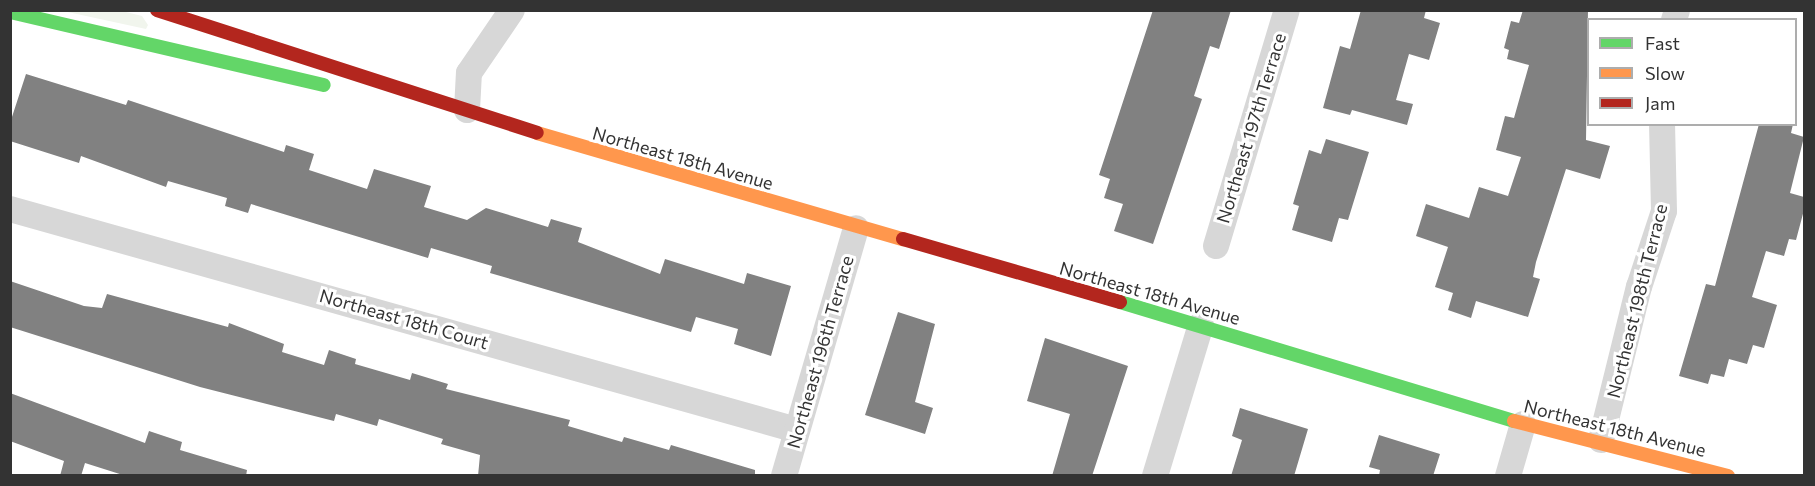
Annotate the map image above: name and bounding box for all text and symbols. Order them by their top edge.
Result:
legend [1587,18,1797,126]
street label: Northeast 197th Terrace [1212,30,1290,226]
text: Fast [1645,32,1680,54]
text: Slow [1645,62,1685,84]
text: Jam [1645,92,1675,114]
street label: Northeast 18th Avenue [590,122,776,194]
street label: Northeast 198th Terrace [1602,202,1672,400]
street label: Northeast 196th Terrace [782,253,858,451]
street label: Northeast 18th Avenue [1057,257,1243,329]
street label: Northeast 18th Court [317,285,491,353]
street label: Northeast 18th Avenue [1522,395,1708,461]

